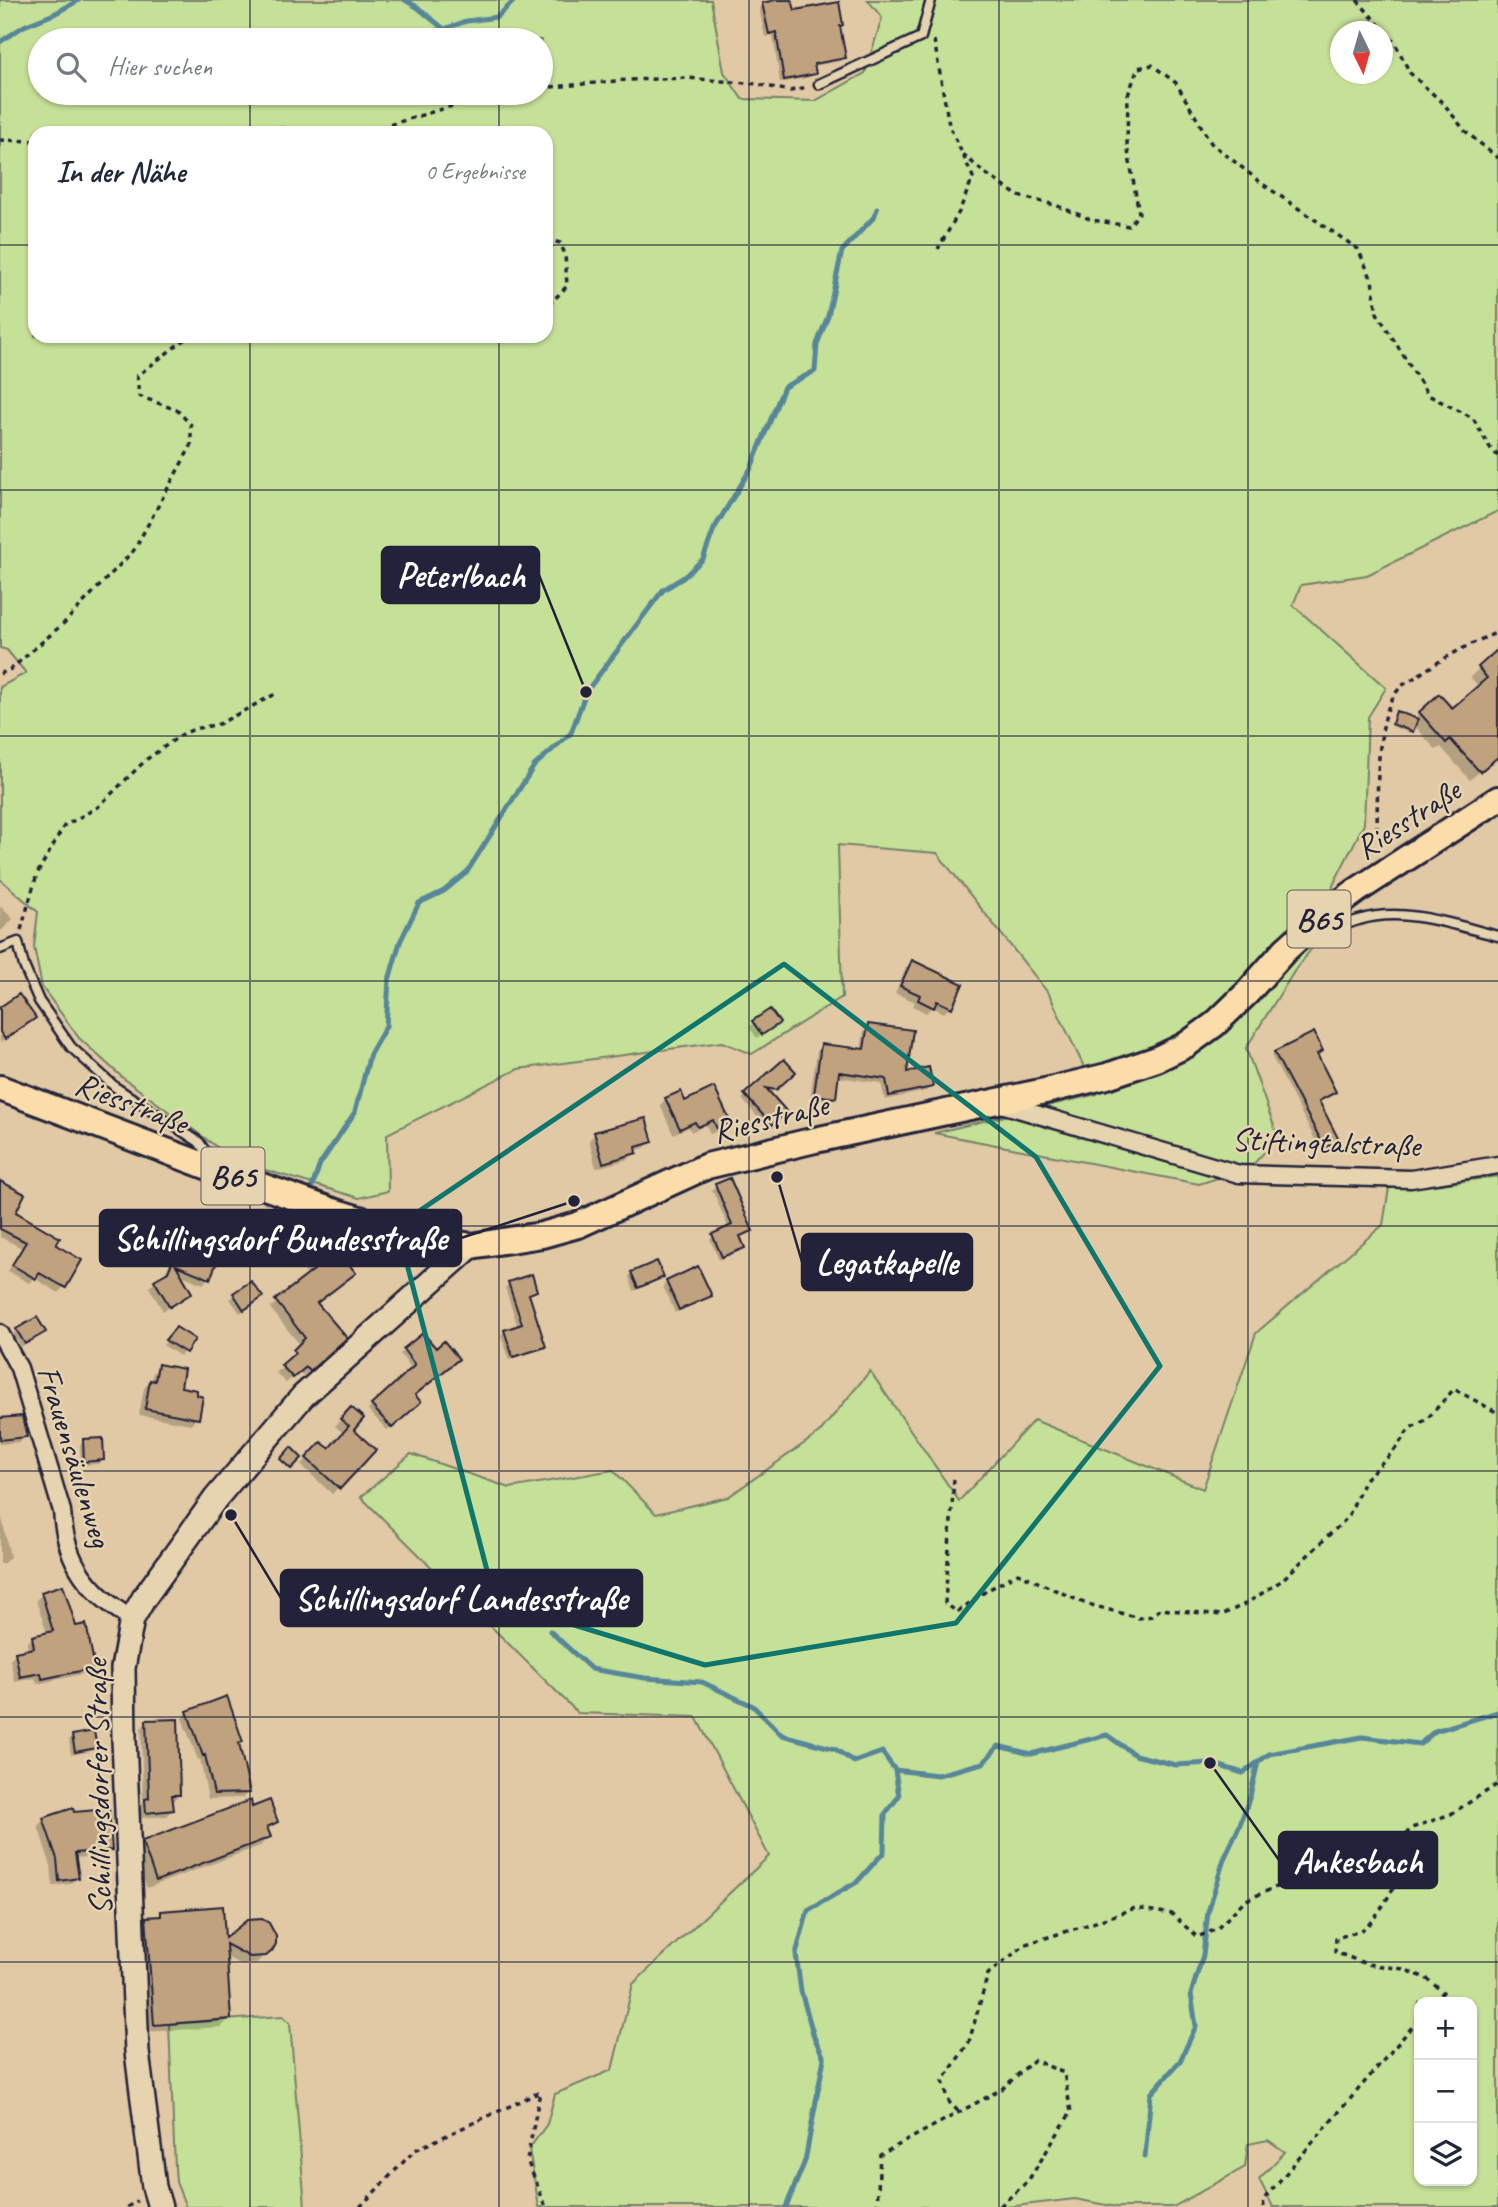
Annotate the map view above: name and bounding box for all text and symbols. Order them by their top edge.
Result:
north arrow [1330,21,1393,84]
search box [28,28,553,105]
icon: search [52,48,90,86]
text: Hier suchen [108,50,212,83]
text: In der Nähe [56,153,185,191]
text: 0 Ergebnisse [425,157,525,186]
callout: Peterlbach [382,547,539,603]
text: Peterlbach [397,553,526,598]
street label: Riesstraße [1347,768,1470,868]
road number: B65 [1288,890,1350,948]
street label: Riesstraße [69,1062,196,1144]
street label: Riesstraße [708,1083,834,1153]
street label: Stiftingtalstraße [1231,1118,1423,1166]
road number: B65 [202,1148,264,1204]
callout: Schillingsdorf Bundesstraße [100,1210,461,1266]
text: Schillingsdorf Bundesstraße [113,1216,450,1261]
callout: Legatkapelle [802,1234,972,1290]
text: Legatkapelle [816,1240,960,1285]
street label: Frauensäulenweg [28,1361,123,1553]
callout: Schillingsdorf Landesstraße [281,1570,642,1626]
text: Schillingsdorf Landesstraße [295,1576,631,1621]
street label: Schillingsdorfer Straße [75,1656,121,1915]
callout: Ankesbach [1279,1832,1437,1888]
text: Ankesbach [1293,1839,1423,1884]
map controls [1414,1997,1477,2186]
button: + [1414,1997,1477,2060]
button: − [1414,2060,1477,2123]
button: layers [1414,2123,1477,2186]

